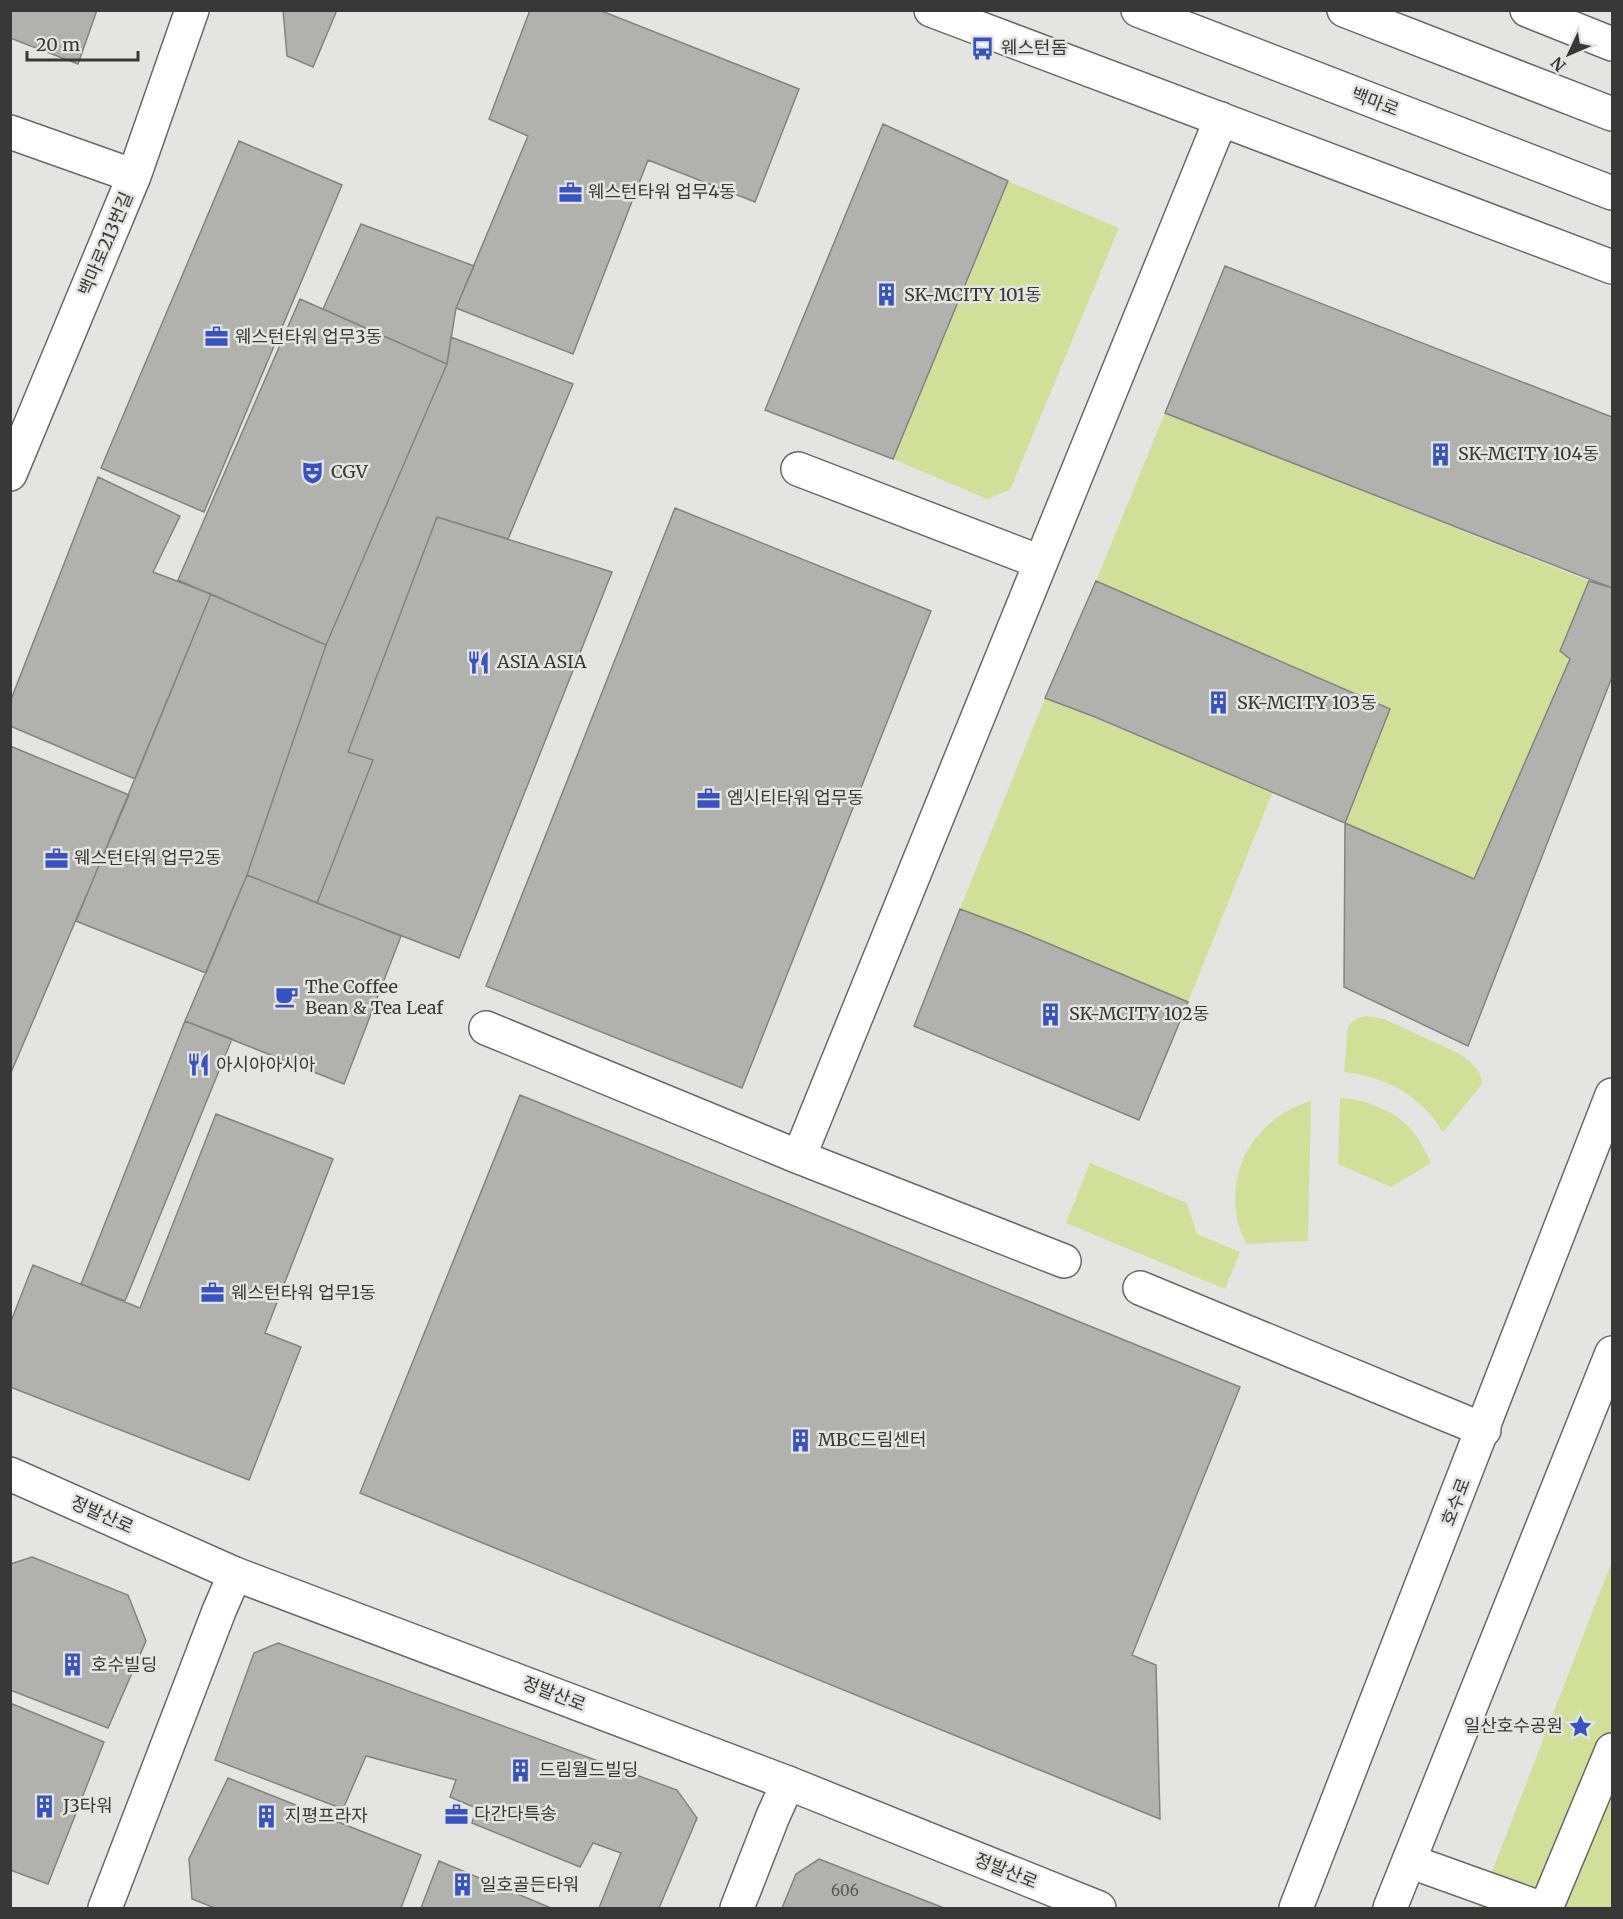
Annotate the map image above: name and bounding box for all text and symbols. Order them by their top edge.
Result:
scale bar [27,24,138,62]
north arrow [1539,24,1599,84]
text: 20 m [36,33,80,56]
bus stop icon: 웨스턴돔 [970,35,996,61]
place label: 웨스턴돔 [1001,36,1067,59]
text: N [1546,53,1570,76]
street label: 백마로 [1348,82,1402,121]
office icon: 웨스턴타워 업무4동 [557,179,583,205]
place label: 웨스턴타워 업무4동 [588,180,736,203]
street label: 백마로213번길 [73,188,138,299]
building icon: SK-MCITY 101동 [873,282,899,308]
place label: SK-MCITY 101동 [904,283,1042,306]
office icon: 웨스턴타워 업무3동 [204,324,230,350]
place label: 웨스턴타워 업무3동 [235,325,382,348]
building icon: SK-MCITY 104동 [1427,441,1453,467]
place label: SK-MCITY 104동 [1458,442,1599,465]
theatre icon: CGV [300,459,326,485]
place label: CGV [331,460,369,483]
restaurant icon: ASIA ASIA [466,649,492,675]
place label: ASIA ASIA [496,650,587,673]
building icon: SK-MCITY 103동 [1206,690,1232,716]
place label: SK-MCITY 103동 [1237,691,1377,714]
office icon: 엠시티타워 업무동 [696,785,722,811]
place label: 엠시티타워 업무동 [727,786,864,809]
office icon: 웨스턴타워 업무2동 [43,845,69,871]
place label: 웨스턴타워 업무2동 [74,846,221,869]
place label: The Coffee Bean & Tea Leaf [305,975,444,1019]
cafe icon: The Coffee Bean & Tea Leaf [274,984,300,1010]
building icon: SK-MCITY 102동 [1038,1001,1064,1027]
place label: SK-MCITY 102동 [1069,1002,1209,1025]
restaurant icon: 아시아아시아 [185,1052,211,1078]
place label: 아시아아시아 [216,1053,316,1076]
office icon: 웨스턴타워 업무1동 [200,1280,226,1306]
place label: 웨스턴타워 업무1동 [231,1281,376,1304]
building icon: MBC드림센터 [787,1427,813,1453]
place label: MBC드림센터 [818,1428,926,1451]
street label: 호수로 [1436,1475,1475,1529]
street label: 정발산로 [67,1491,137,1539]
building icon: 호수빌딩 [60,1652,86,1678]
place label: 호수빌딩 [91,1653,157,1676]
street label: 정발산로 [519,1671,589,1716]
place icon: 일산호수공원 [1568,1713,1594,1739]
place label: 일산호수공원 [1464,1714,1563,1737]
building icon: 드림월드빌딩 [508,1757,534,1783]
place label: 드림월드빌딩 [539,1758,638,1781]
building icon: J3타워 [32,1793,58,1819]
place label: J3타워 [62,1794,113,1817]
office icon: 다간다특송 [443,1801,469,1827]
place label: 다간다특송 [474,1802,557,1825]
building icon: 지평프라자 [254,1803,280,1829]
place label: 지평프라자 [285,1804,368,1827]
street label: 정발산로 [971,1847,1041,1894]
building icon: 일호골든타워 [449,1872,475,1898]
place label: 일호골든타워 [480,1873,579,1896]
house number: 606 [831,1881,859,1900]

